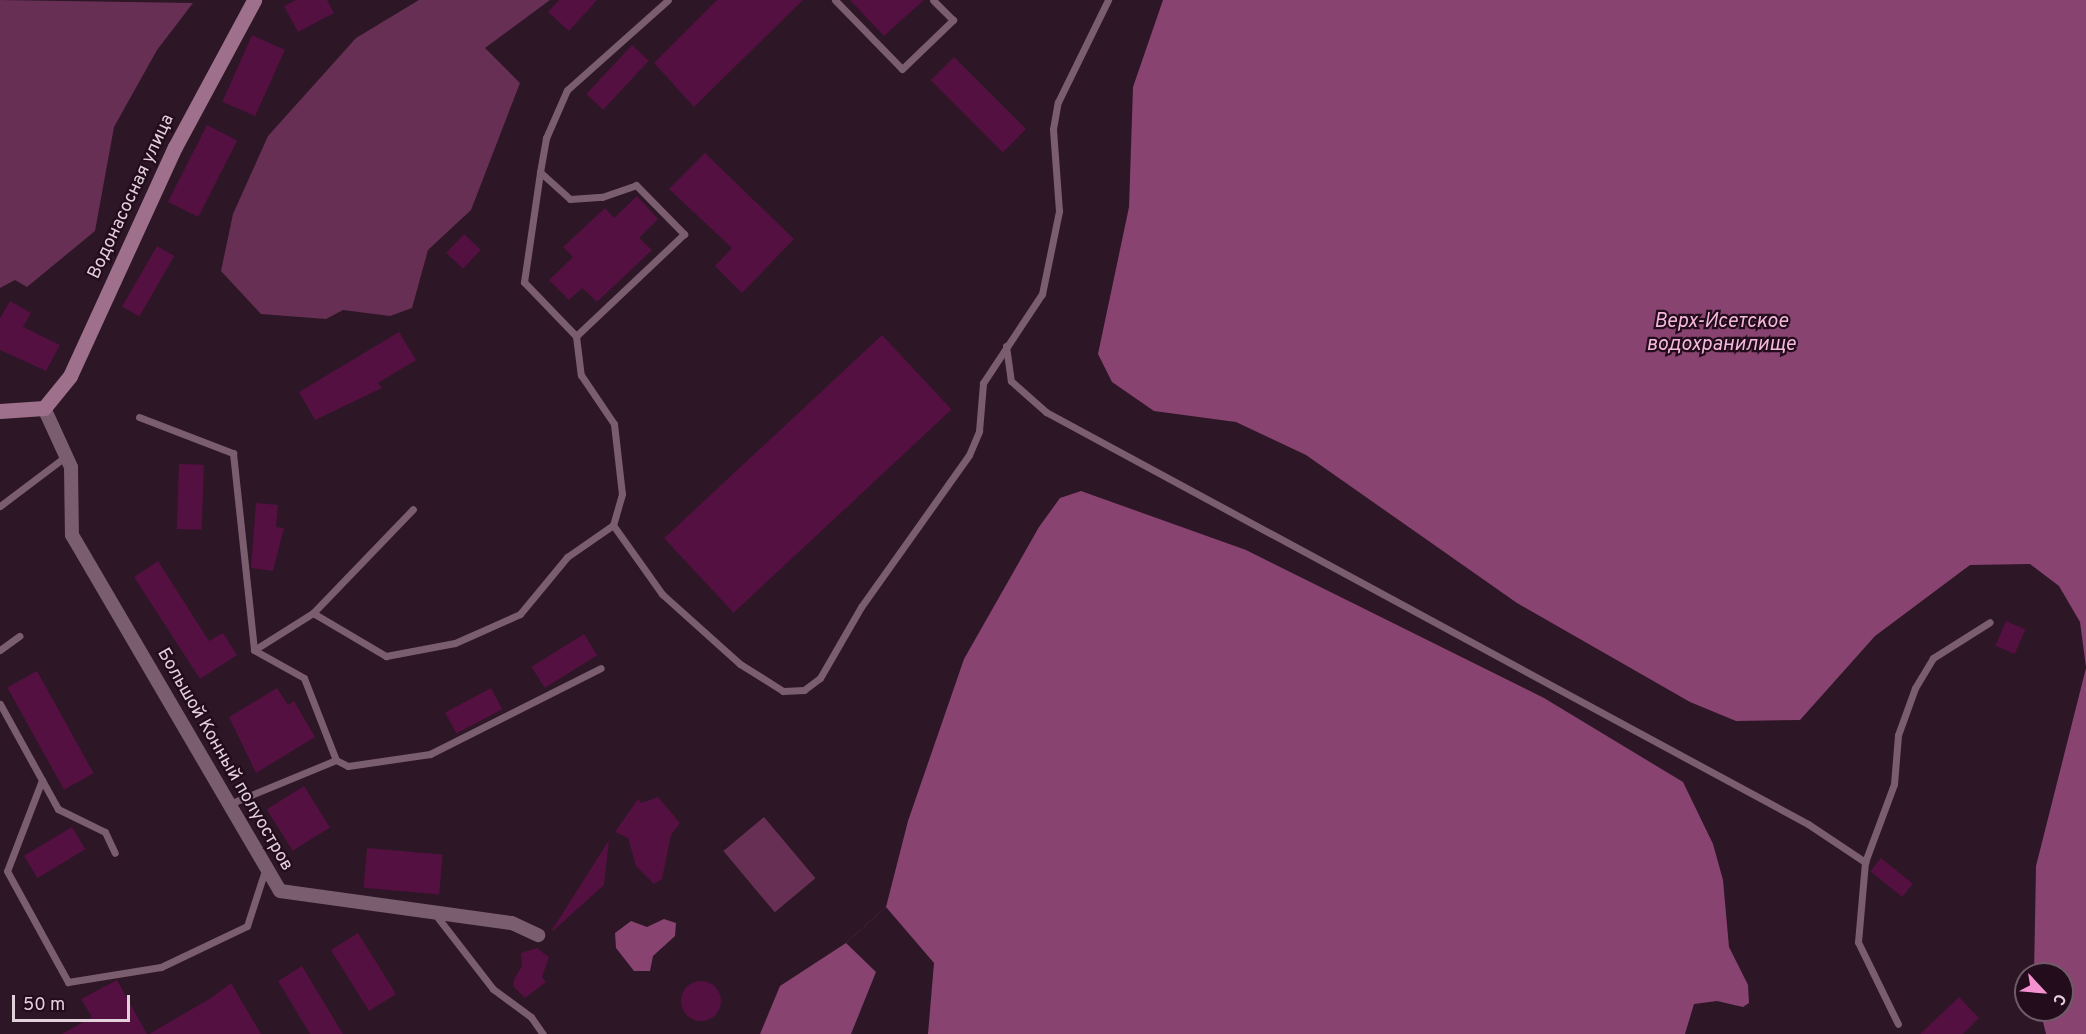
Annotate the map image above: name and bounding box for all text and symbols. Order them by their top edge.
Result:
street label: Водонасосная улица [84,111,180,283]
water label: Верх-Исетское водохранилище [1646,310,1796,357]
street label: Большой Конный полуостров [151,645,297,875]
north arrow [2014,962,2074,1022]
scale bar [15,983,134,1021]
text: С [2047,990,2070,1008]
text: 50 m [23,994,65,1017]

